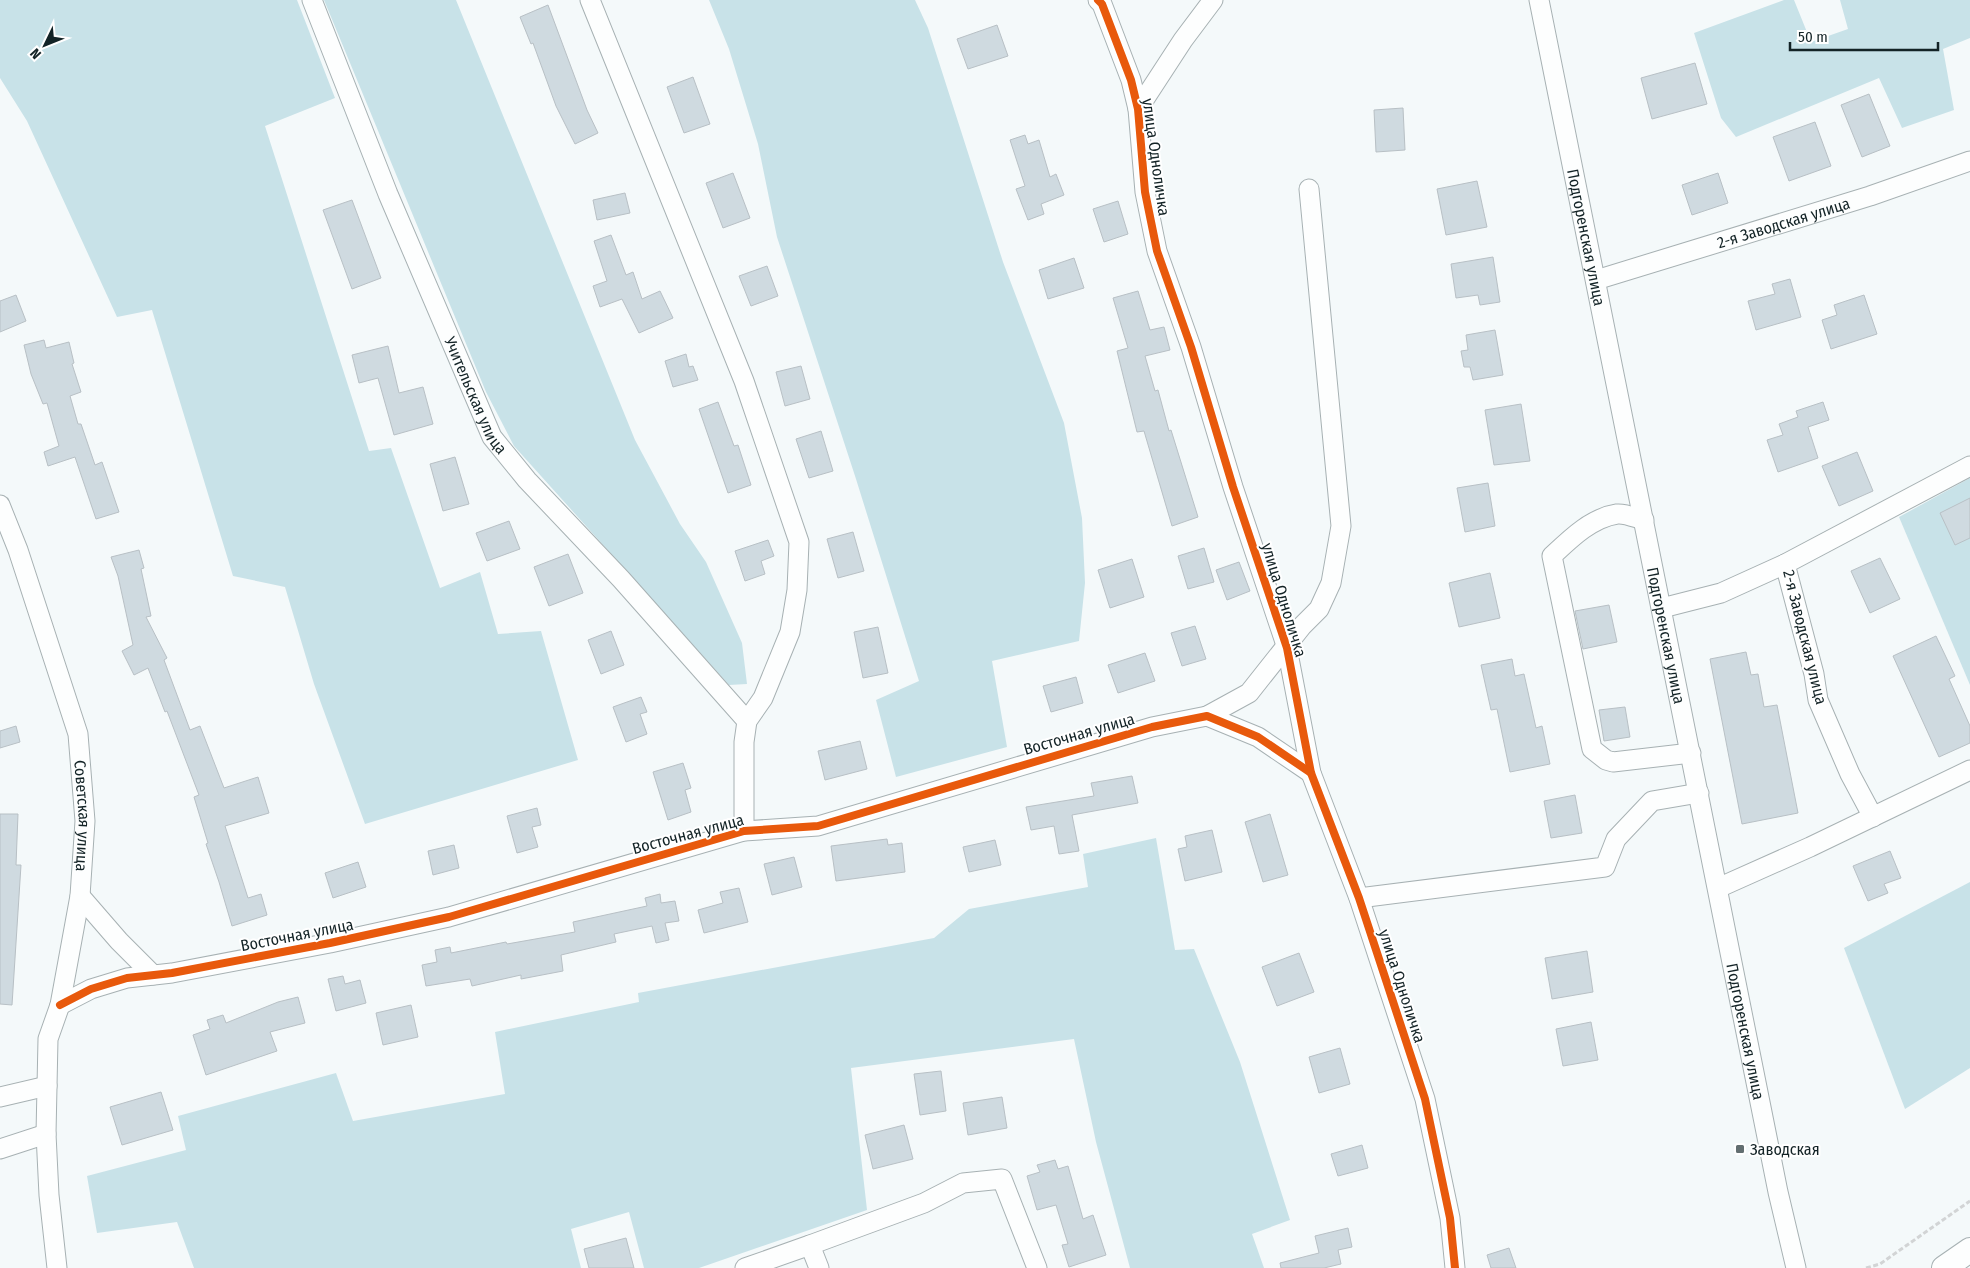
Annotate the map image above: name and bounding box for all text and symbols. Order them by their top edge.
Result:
north arrow [20,20,70,70]
scale bar [1790,20,1938,52]
text: 50 m [1798,28,1828,46]
text: N [27,45,45,62]
street label: улица Одноличка [1138,97,1174,217]
street label: Подгоренская улица [1564,167,1610,307]
street label: 2-я Заводская улица [1715,193,1852,252]
street label: Учительская улица [440,333,511,458]
street label: улица Одноличка [1258,541,1310,660]
street label: Подгоренская улица [1643,565,1689,705]
street label: 2-я Заводская улица [1779,568,1831,706]
street label: Восточная улица [1021,709,1137,759]
street label: Советская улица [71,759,95,872]
street label: Восточная улица [630,810,746,858]
street label: Восточная улица [239,915,355,955]
street label: улица Одноличка [1375,927,1429,1045]
street label: Подгоренская улица [1723,961,1769,1102]
place label: Заводская [1750,1140,1820,1159]
marker: Заводская [1734,1143,1746,1155]

